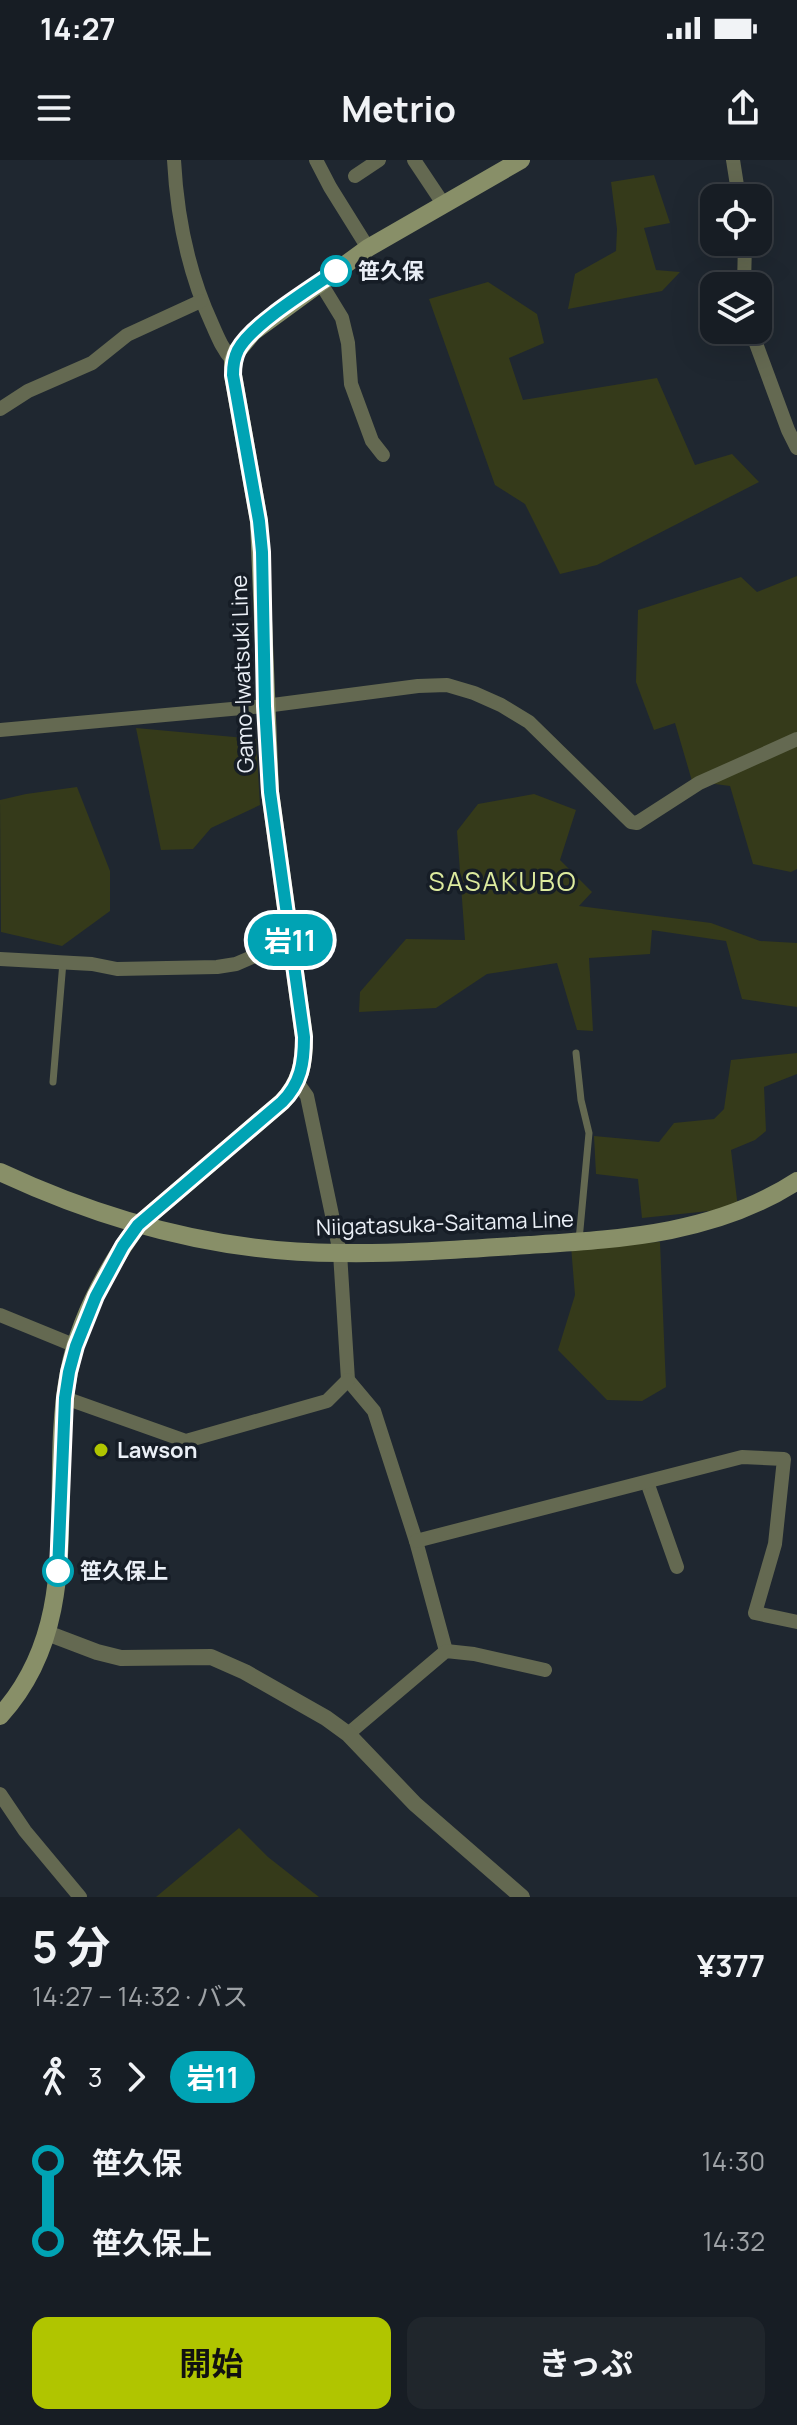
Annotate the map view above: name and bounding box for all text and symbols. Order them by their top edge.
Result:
text: 14:27 [40,8,116,49]
text: Metrio [341,84,456,133]
icon: menu [32,86,76,130]
icon: share [721,86,765,130]
map controls [700,184,772,344]
button: locate [700,184,772,256]
marker: 笹久保 [321,256,351,286]
place label: 笹久保 [358,256,424,286]
button: layers [700,272,772,344]
street label: Gamo-Iwatsuki Line [224,574,260,774]
district label: SASAKUBO [429,863,577,899]
line badge: 岩11 [244,914,336,966]
text: 岩11 [264,921,316,959]
street label: Niigatasuka-Saitama Line [316,1204,575,1242]
place label: Lawson [117,1435,197,1465]
marker: Lawson [92,1441,110,1459]
marker: 笹久保上 [43,1556,73,1586]
place label: 笹久保上 [80,1556,168,1586]
text: 5 分 [32,1916,111,1976]
text: ¥377 [697,1945,765,1986]
text: 14:27 – 14:32 · バス [32,1978,248,2014]
icon: walk [32,2055,76,2099]
icon: forward [114,2055,158,2099]
text: 岩11 [186,2058,239,2096]
text: 3 [88,2059,102,2095]
text: 笹久保 [92,2142,182,2183]
text: 14:30 [702,2143,765,2179]
text: 笹久保上 [92,2222,212,2263]
text: 14:32 [703,2223,765,2259]
button: 開始 [32,2317,391,2409]
button: きっぷ [407,2317,765,2409]

